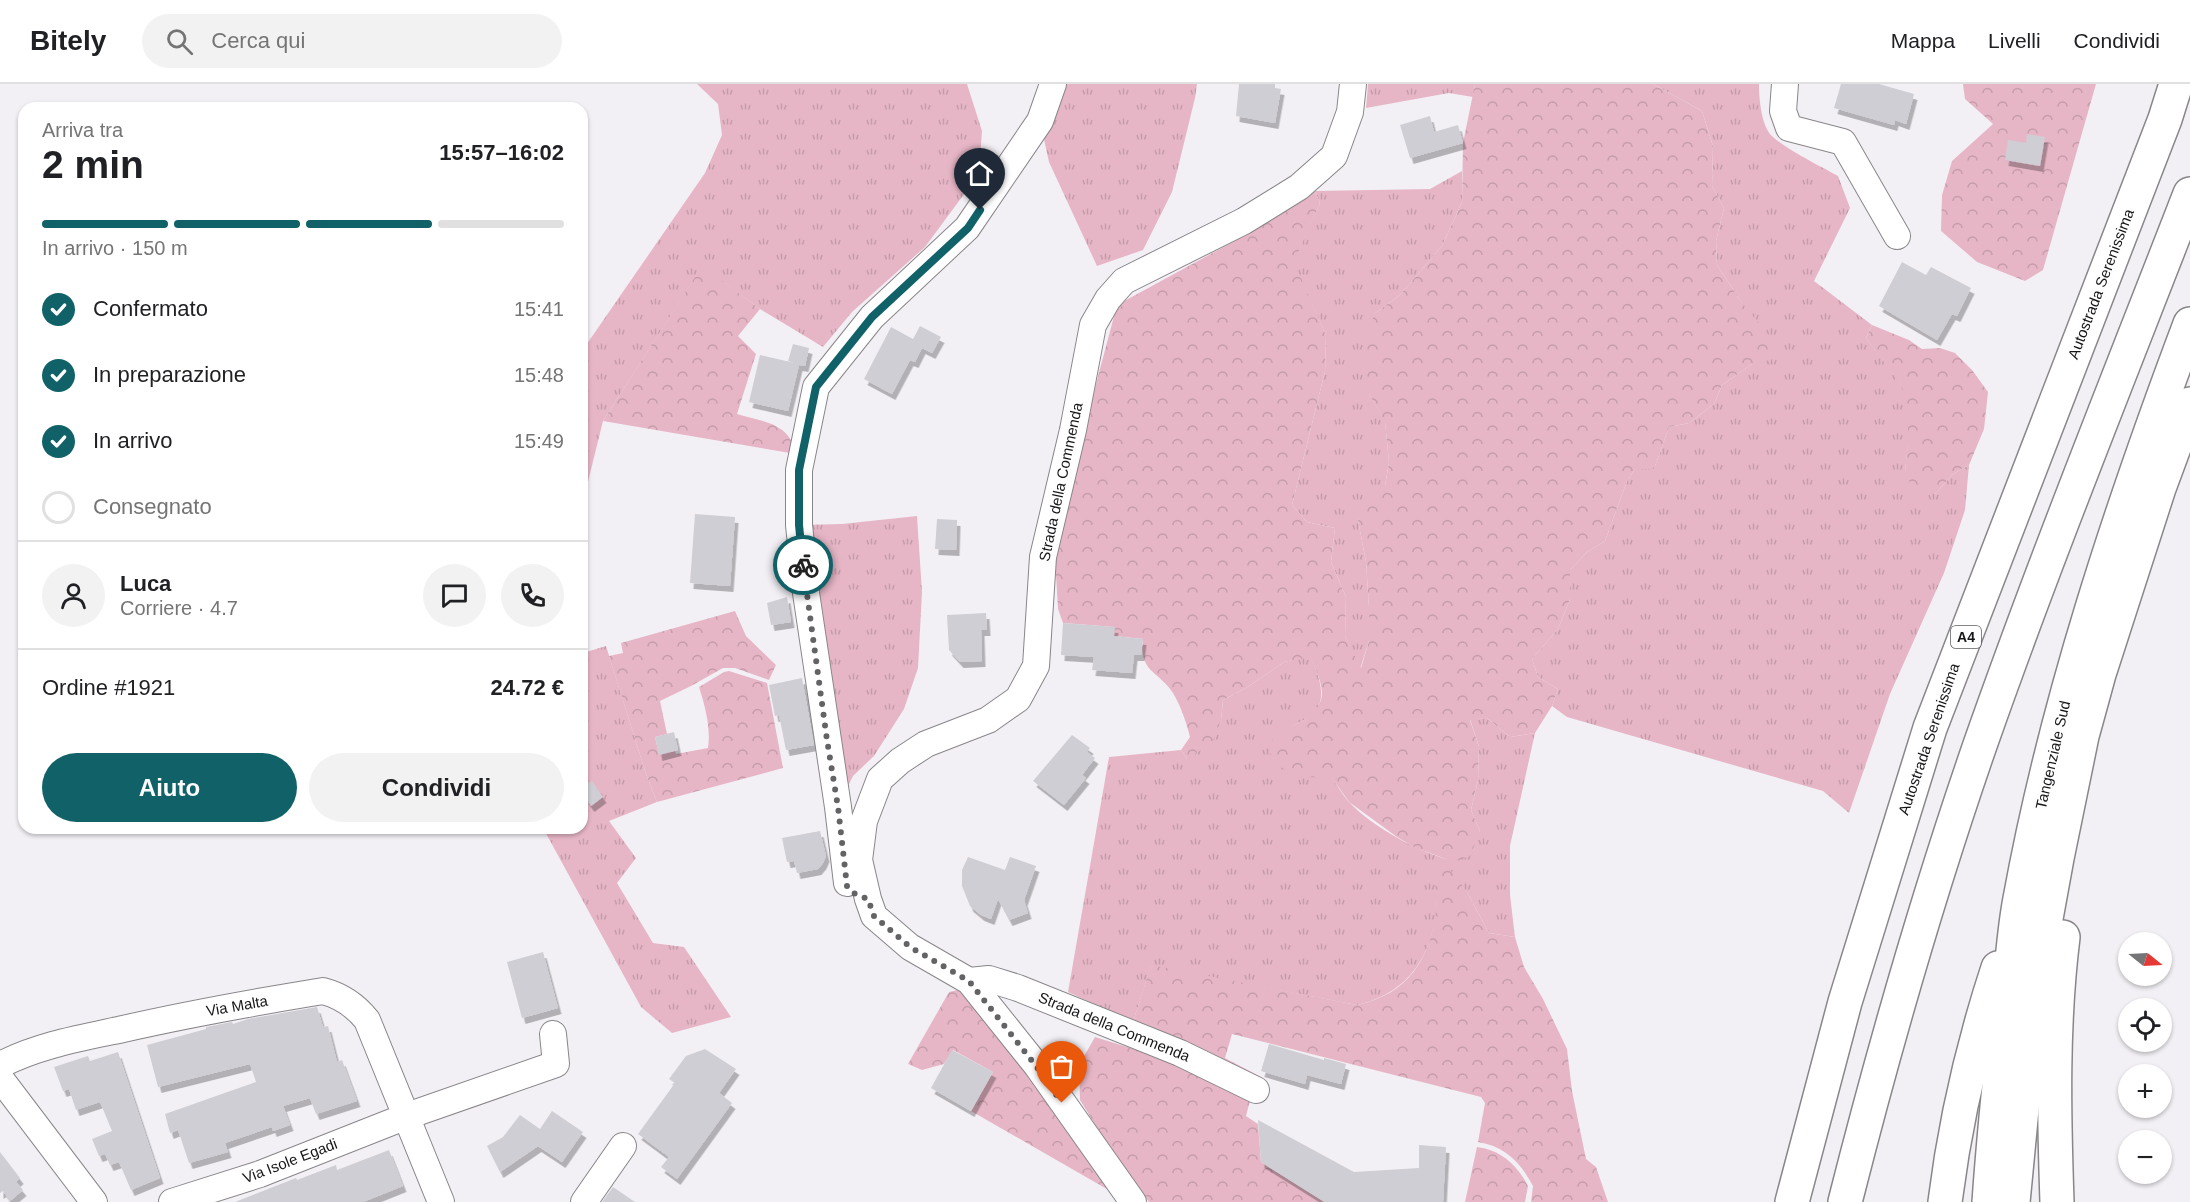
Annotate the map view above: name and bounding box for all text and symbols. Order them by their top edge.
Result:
search box [142,14,562,68]
text: Bitely [30,25,106,56]
icon: search [163,25,196,58]
text: Cerca qui [211,28,305,53]
text: Mappa [1891,29,1955,52]
text: Livelli [1988,29,2041,52]
text: Condividi [2074,29,2160,52]
text: Arriva tra [42,119,123,141]
text: 15:57–16:02 [439,140,564,165]
text: 2 min [42,143,144,186]
pin [954,148,1005,210]
icon: home [963,157,996,190]
street label: Autostrada Serenissima [2064,206,2137,361]
text: In arrivo · 150 m [42,237,188,259]
icon: check [42,293,75,326]
text: Confermato [93,296,208,321]
text: 15:41 [514,298,564,320]
icon: check [42,359,75,392]
text: In preparazione [93,362,246,387]
text: 15:48 [514,364,564,386]
street label: Strada della Commenda [1035,400,1086,563]
icon: check [42,425,75,458]
text: In arrivo [93,428,172,453]
text: 15:49 [514,430,564,452]
text: Consegnato [93,494,212,519]
courier [773,535,833,595]
icon: bike [787,549,820,582]
button: person [42,564,105,627]
button: chat [423,564,486,627]
button: phone [501,564,564,627]
text: Luca [120,571,171,596]
text: Corriere · 4.7 [120,597,238,619]
road number: A4 [1951,626,1981,648]
street label: Autostrada Serenissima [1895,660,1963,817]
text: Ordine #1921 [42,675,175,700]
text: 24.72 € [491,675,564,700]
street label: Tangenziale Sud [2032,699,2073,811]
button: Aiuto [42,753,297,822]
button: Condividi [309,753,564,822]
north arrow [2118,932,2172,986]
map controls [2118,932,2172,1184]
street label: Strada della Commenda [1036,988,1193,1065]
street label: Via Malta [205,992,270,1019]
button: locate [2118,998,2172,1052]
pin [1036,1041,1087,1103]
icon: bag [1045,1050,1078,1083]
button: + [2118,1064,2172,1118]
button: − [2118,1130,2172,1184]
street label: Via Isole Egadi [240,1135,339,1186]

